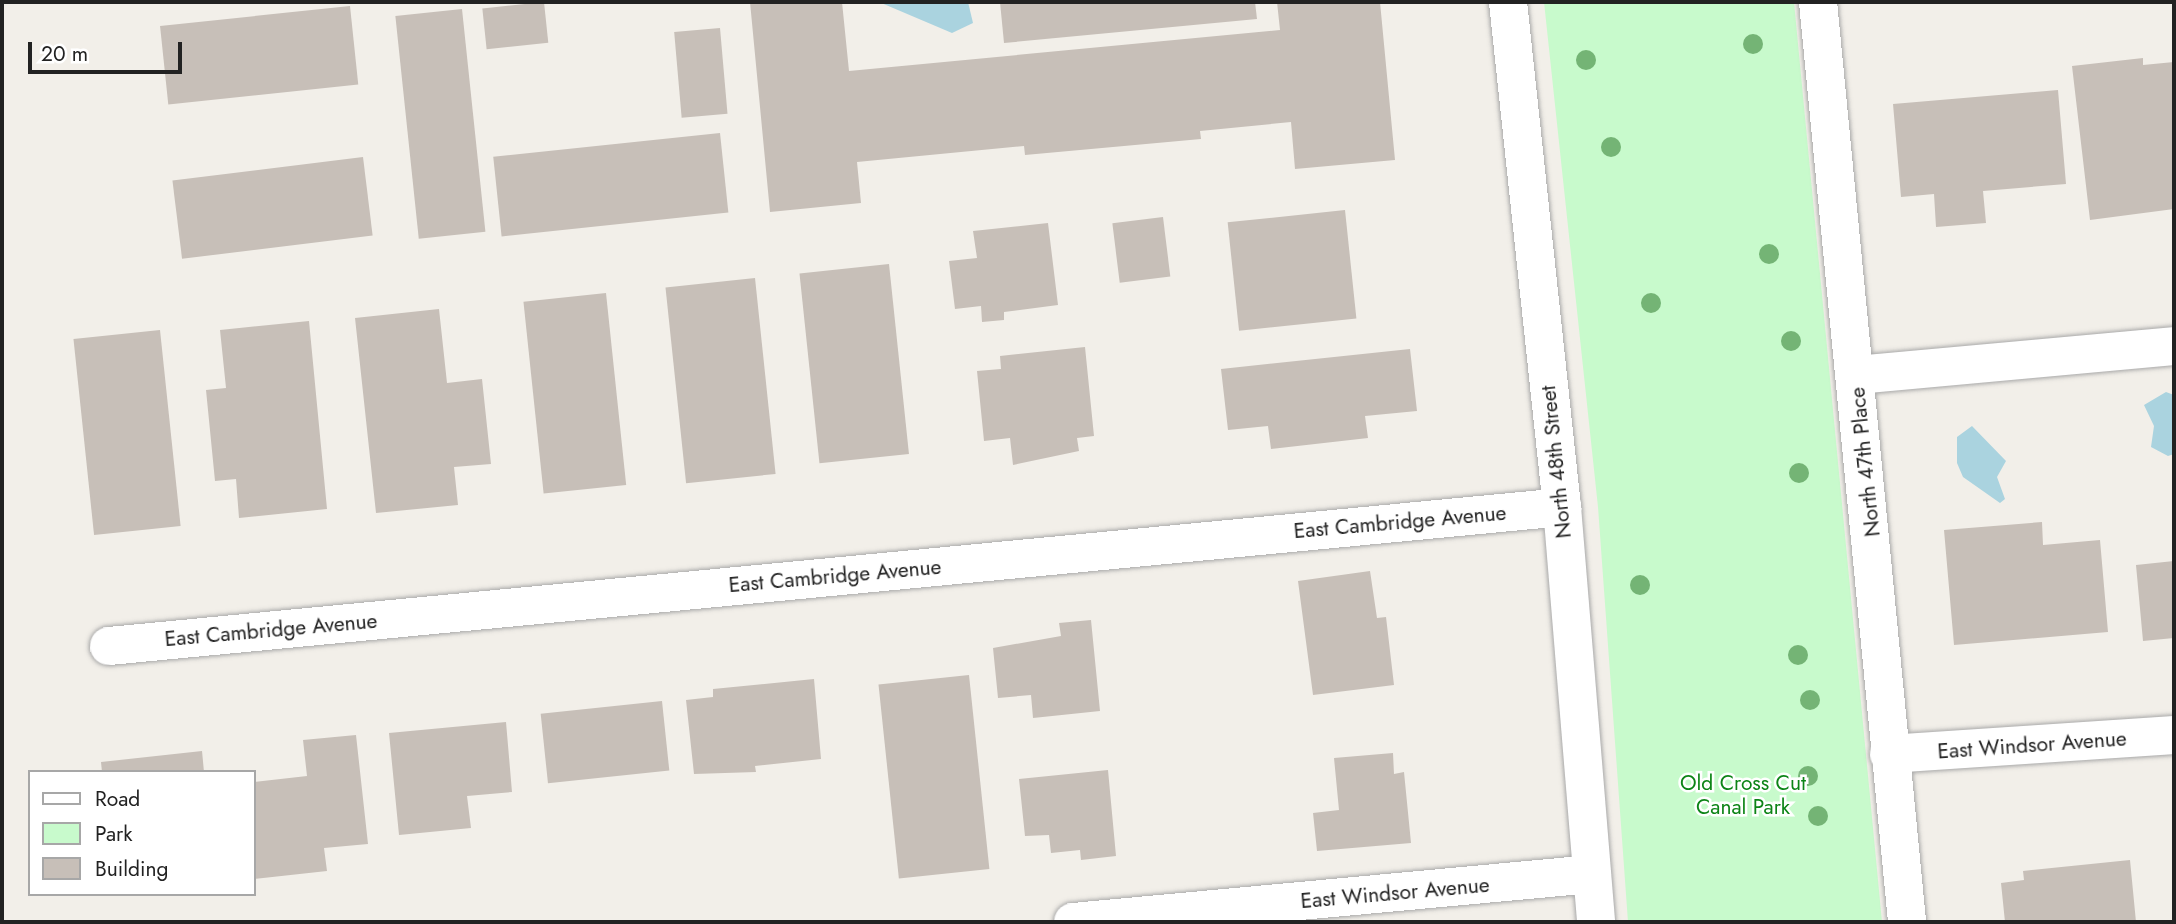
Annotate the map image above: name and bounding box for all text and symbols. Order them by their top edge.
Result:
scale bar [32,28,186,72]
text: 20 m [41,39,88,69]
street label: North 48th Street [1535,384,1577,540]
street label: North 47th Place [1845,386,1885,538]
street label: East Cambridge Avenue [1293,500,1507,544]
street label: East Cambridge Avenue [728,554,942,598]
street label: East Cambridge Avenue [164,608,378,652]
street label: East Windsor Avenue [1937,726,2127,764]
legend [28,770,256,896]
park label: Old Cross Cut Canal Park [1680,770,1806,820]
text: Road [95,784,140,814]
text: Park [95,819,132,849]
text: Building [95,854,168,884]
street label: East Windsor Avenue [1299,872,1491,914]

